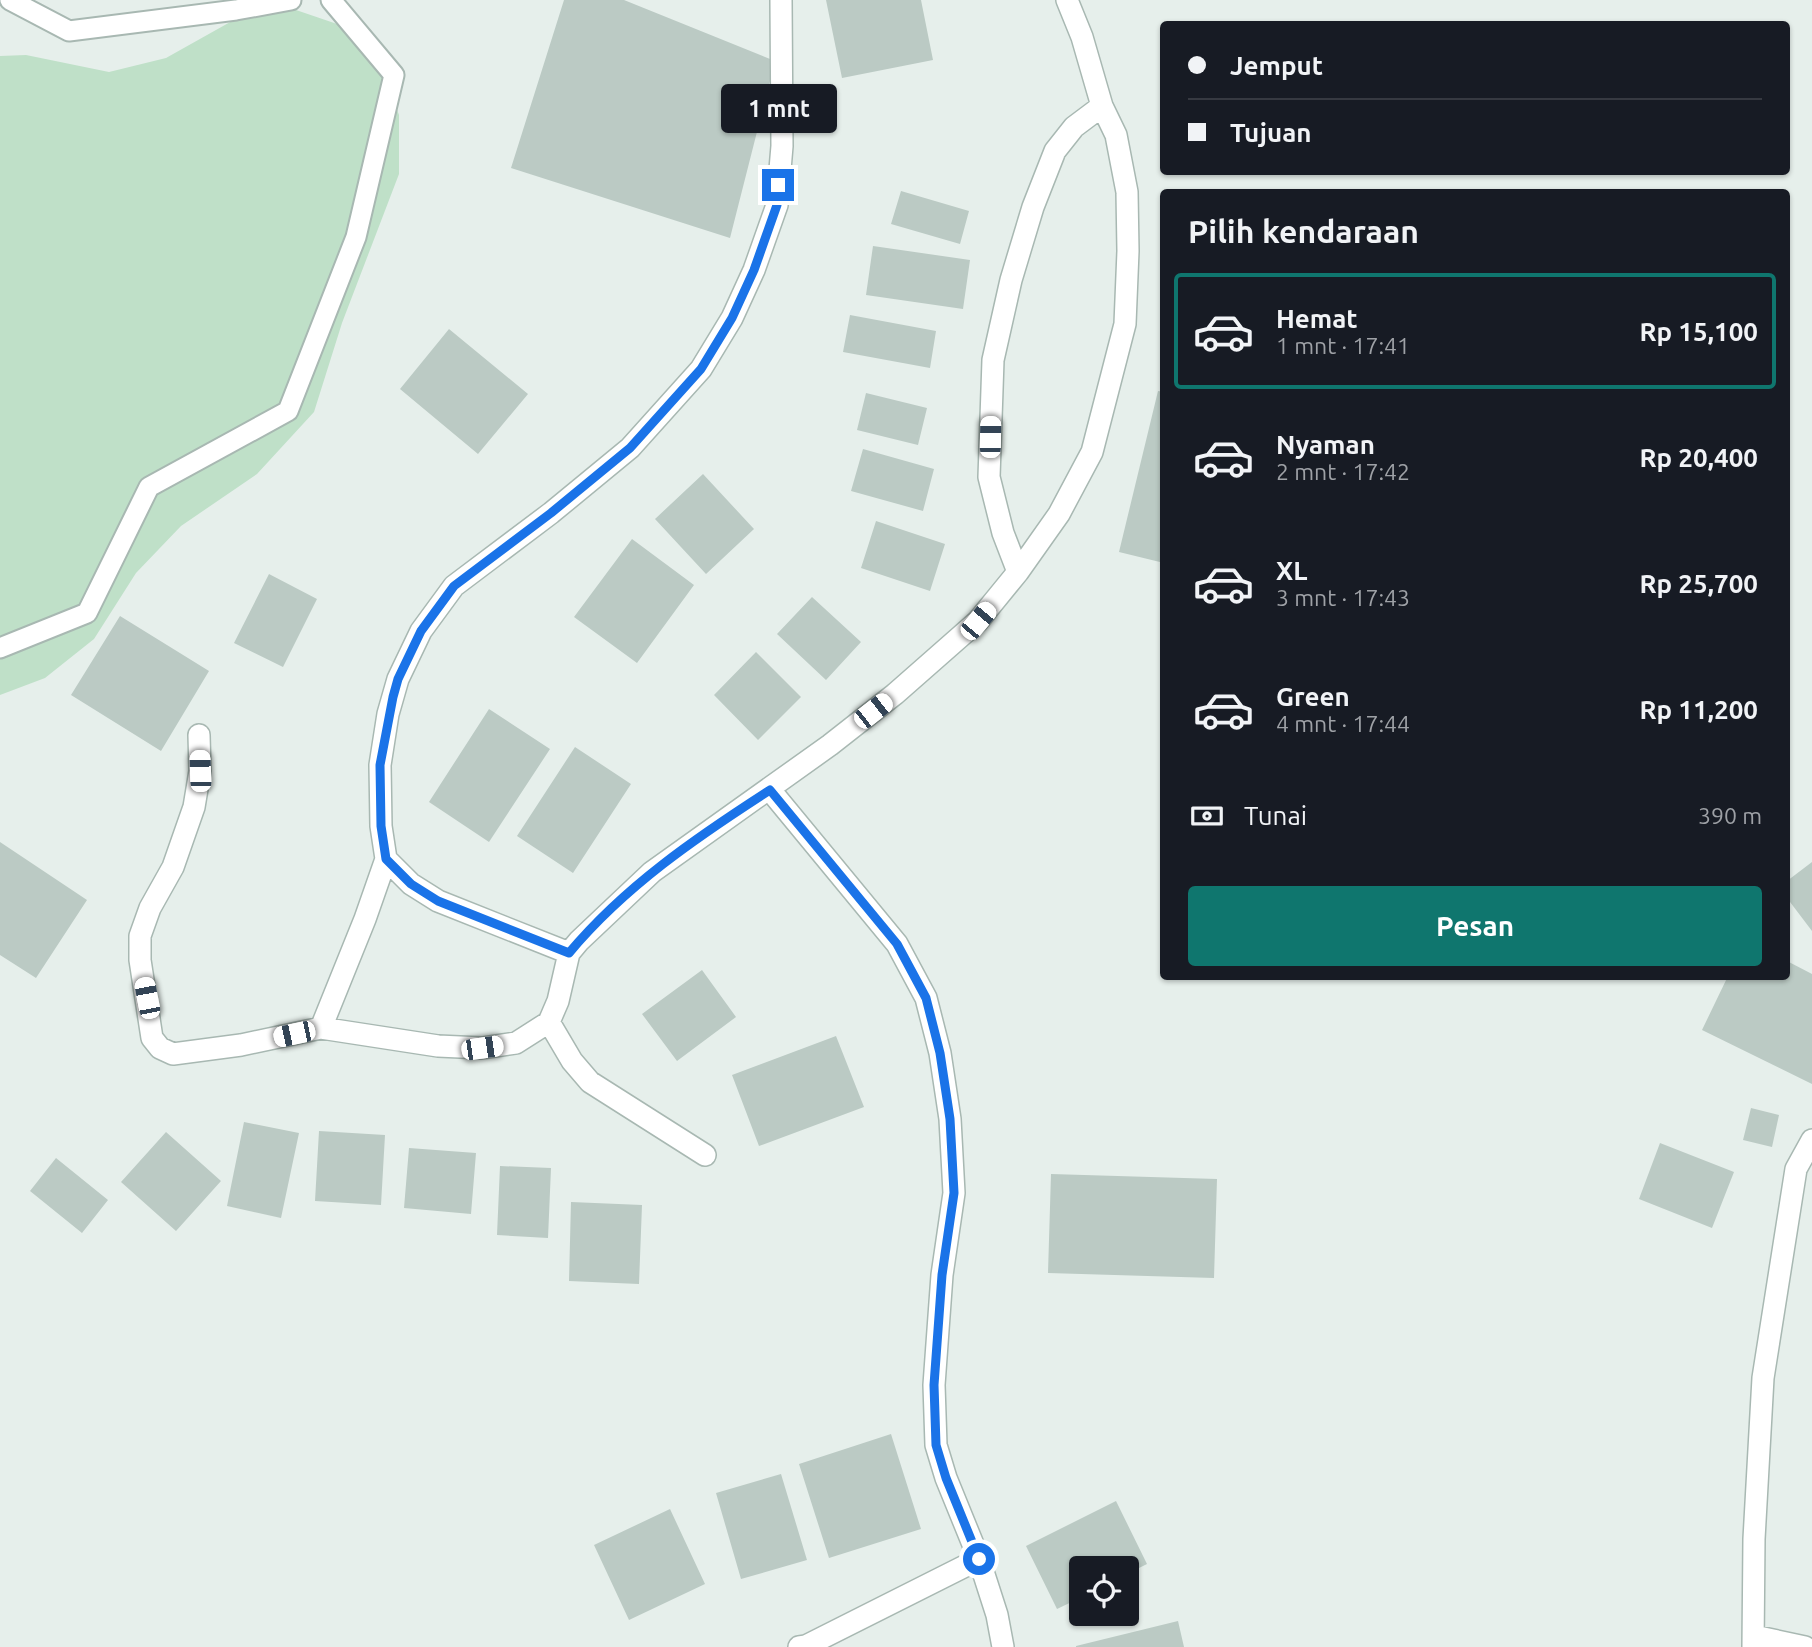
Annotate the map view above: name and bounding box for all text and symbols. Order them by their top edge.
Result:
text: Jemput [1230,51,1323,80]
callout: 1 mnt [720,83,836,132]
text: 1 mnt [748,96,810,121]
text: Tujuan [1230,118,1311,147]
route end [762,169,794,201]
text: Pilih kendaraan [1188,213,1419,249]
icon: car [1192,300,1255,363]
text: Hemat [1276,304,1358,333]
text: Rp 15,100 [1639,317,1758,346]
text: 1 mnt · 17:41 [1276,333,1410,358]
car [980,416,1001,458]
icon: car [1192,426,1255,489]
text: Nyaman [1276,430,1375,459]
text: Rp 20,400 [1639,443,1758,472]
text: 2 mnt · 17:42 [1276,459,1410,484]
icon: car [1192,552,1255,615]
text: XL [1276,556,1307,585]
text: Rp 25,700 [1639,569,1758,598]
text: 3 mnt · 17:43 [1276,585,1410,610]
car [957,598,1000,644]
icon: car [1192,678,1255,741]
text: Green [1276,682,1350,711]
car [850,690,897,732]
text: Rp 11,200 [1639,695,1758,724]
text: 4 mnt · 17:44 [1276,711,1410,736]
car [189,750,212,792]
icon: cash [1188,797,1226,835]
text: Tunai [1244,801,1307,830]
text: 390 m [1698,803,1762,828]
button: Pesan [1188,886,1762,966]
car [133,975,162,1021]
car [272,1019,317,1049]
car [460,1035,505,1061]
route start [963,1543,995,1575]
map controls [1069,1556,1139,1626]
button: locate [1069,1556,1139,1626]

